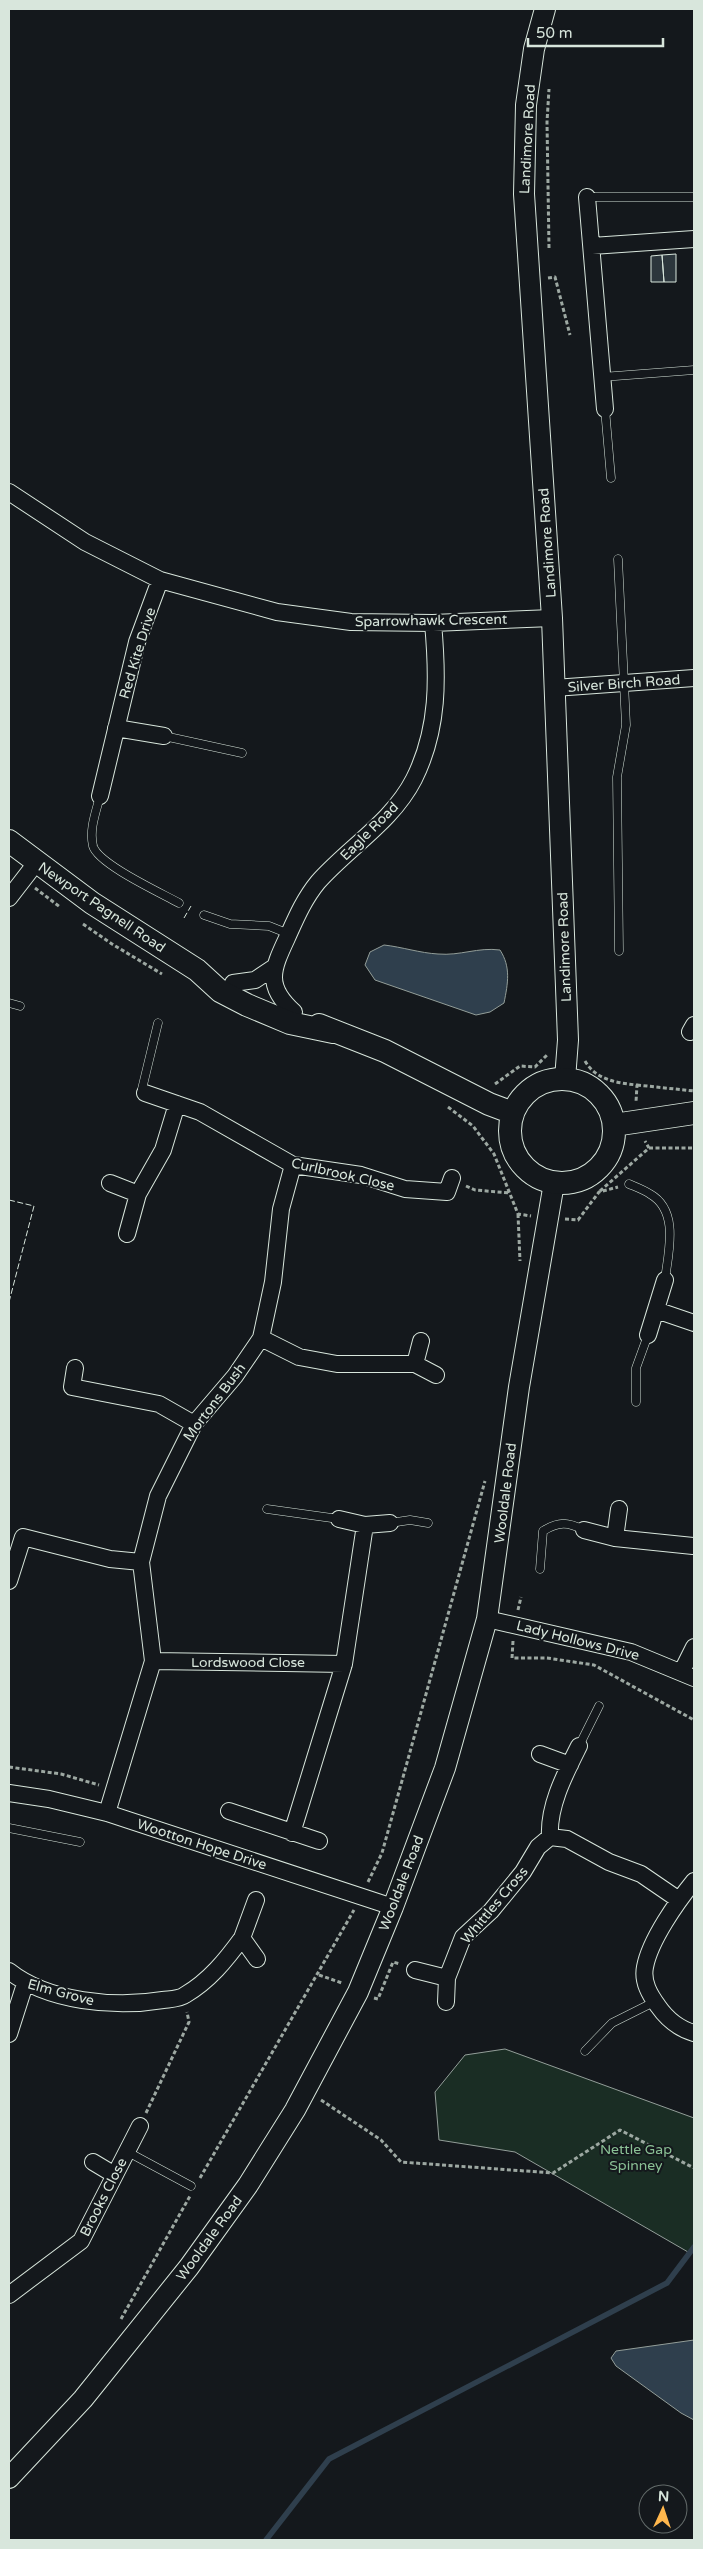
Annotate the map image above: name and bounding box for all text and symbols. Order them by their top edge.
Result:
scale bar [528,15,663,47]
text: 50 m [536,24,573,42]
street label: Landimore Road [516,84,539,194]
street label: Landimore Road [535,487,560,598]
street label: Red Kite Drive [116,605,159,701]
street label: Sparrowhawk Crescent [355,611,508,630]
street label: Silver Birch Road [567,671,681,696]
street label: Eagle Road [337,799,402,864]
street label: Newport Pagnell Road [35,859,169,956]
street label: Landimore Road [554,892,575,1002]
street label: Curlbrook Close [290,1154,396,1195]
street label: Mortons Bush [180,1360,249,1445]
street label: Wooldale Road [491,1442,520,1544]
street label: Lady Hollows Drive [515,1617,641,1664]
street label: Lordswood Close [191,1654,305,1671]
street label: Wootton Hope Drive [135,1815,269,1874]
street label: Wooldale Road [375,1833,427,1933]
street label: Whittles Cross [457,1863,532,1947]
street label: Elm Grove [26,1975,96,2010]
park label: Nettle Gap Spinney [600,2141,672,2174]
street label: Brooks Close [76,2155,131,2239]
street label: Wooldale Road [173,2192,246,2284]
north arrow [638,2484,688,2534]
text: N [658,2488,670,2505]

